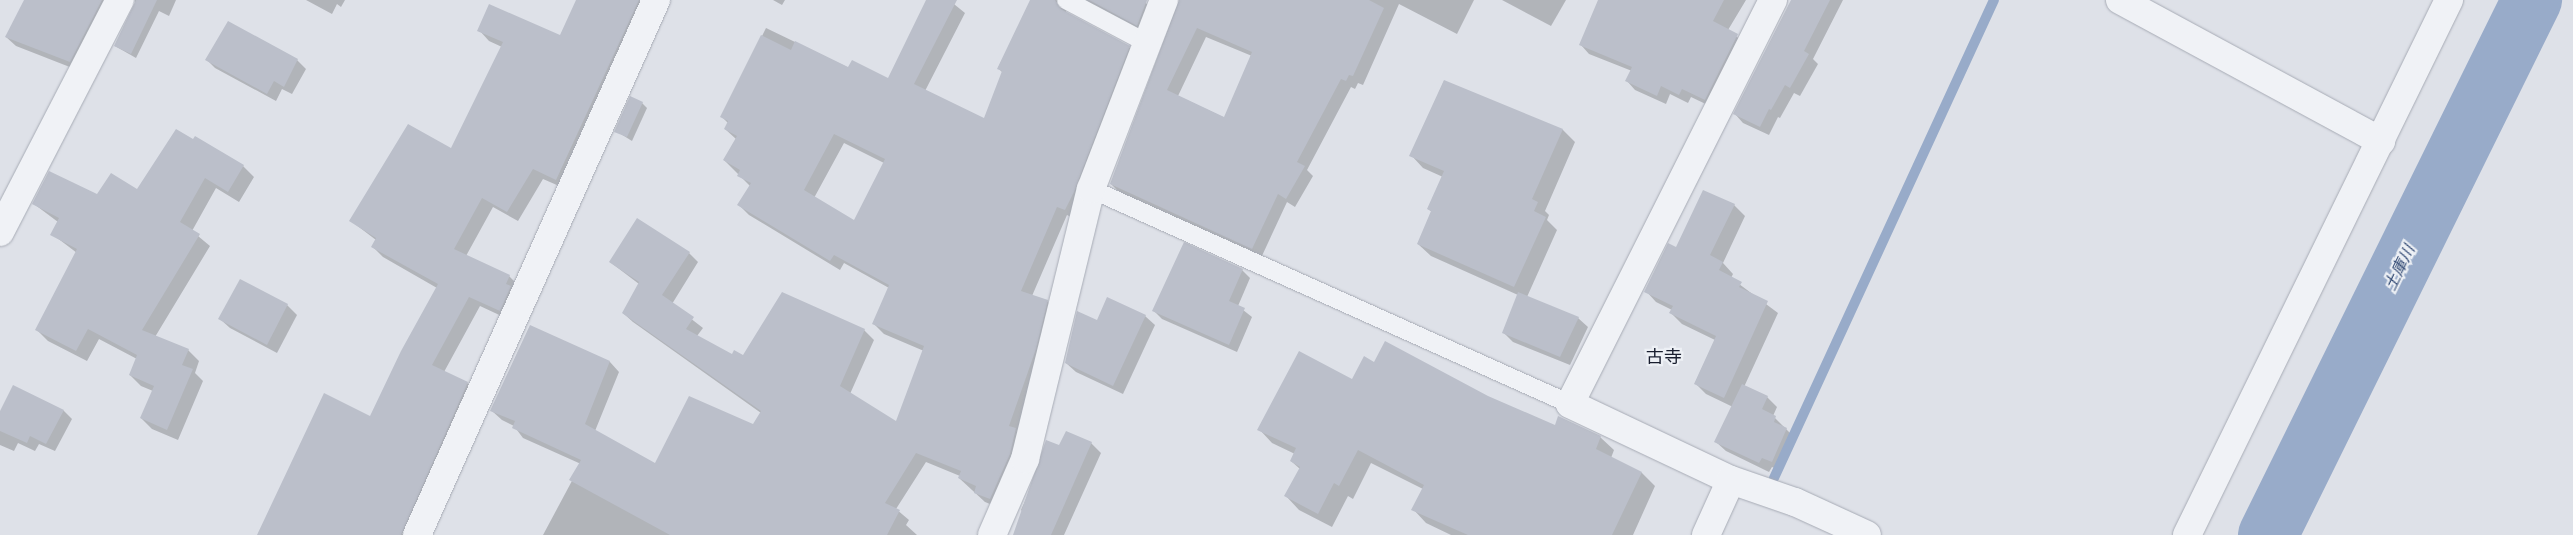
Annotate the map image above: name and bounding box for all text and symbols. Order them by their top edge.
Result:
water label: 土庫川 [2381,242,2419,294]
district label: 古寺 [1646,346,1682,368]

